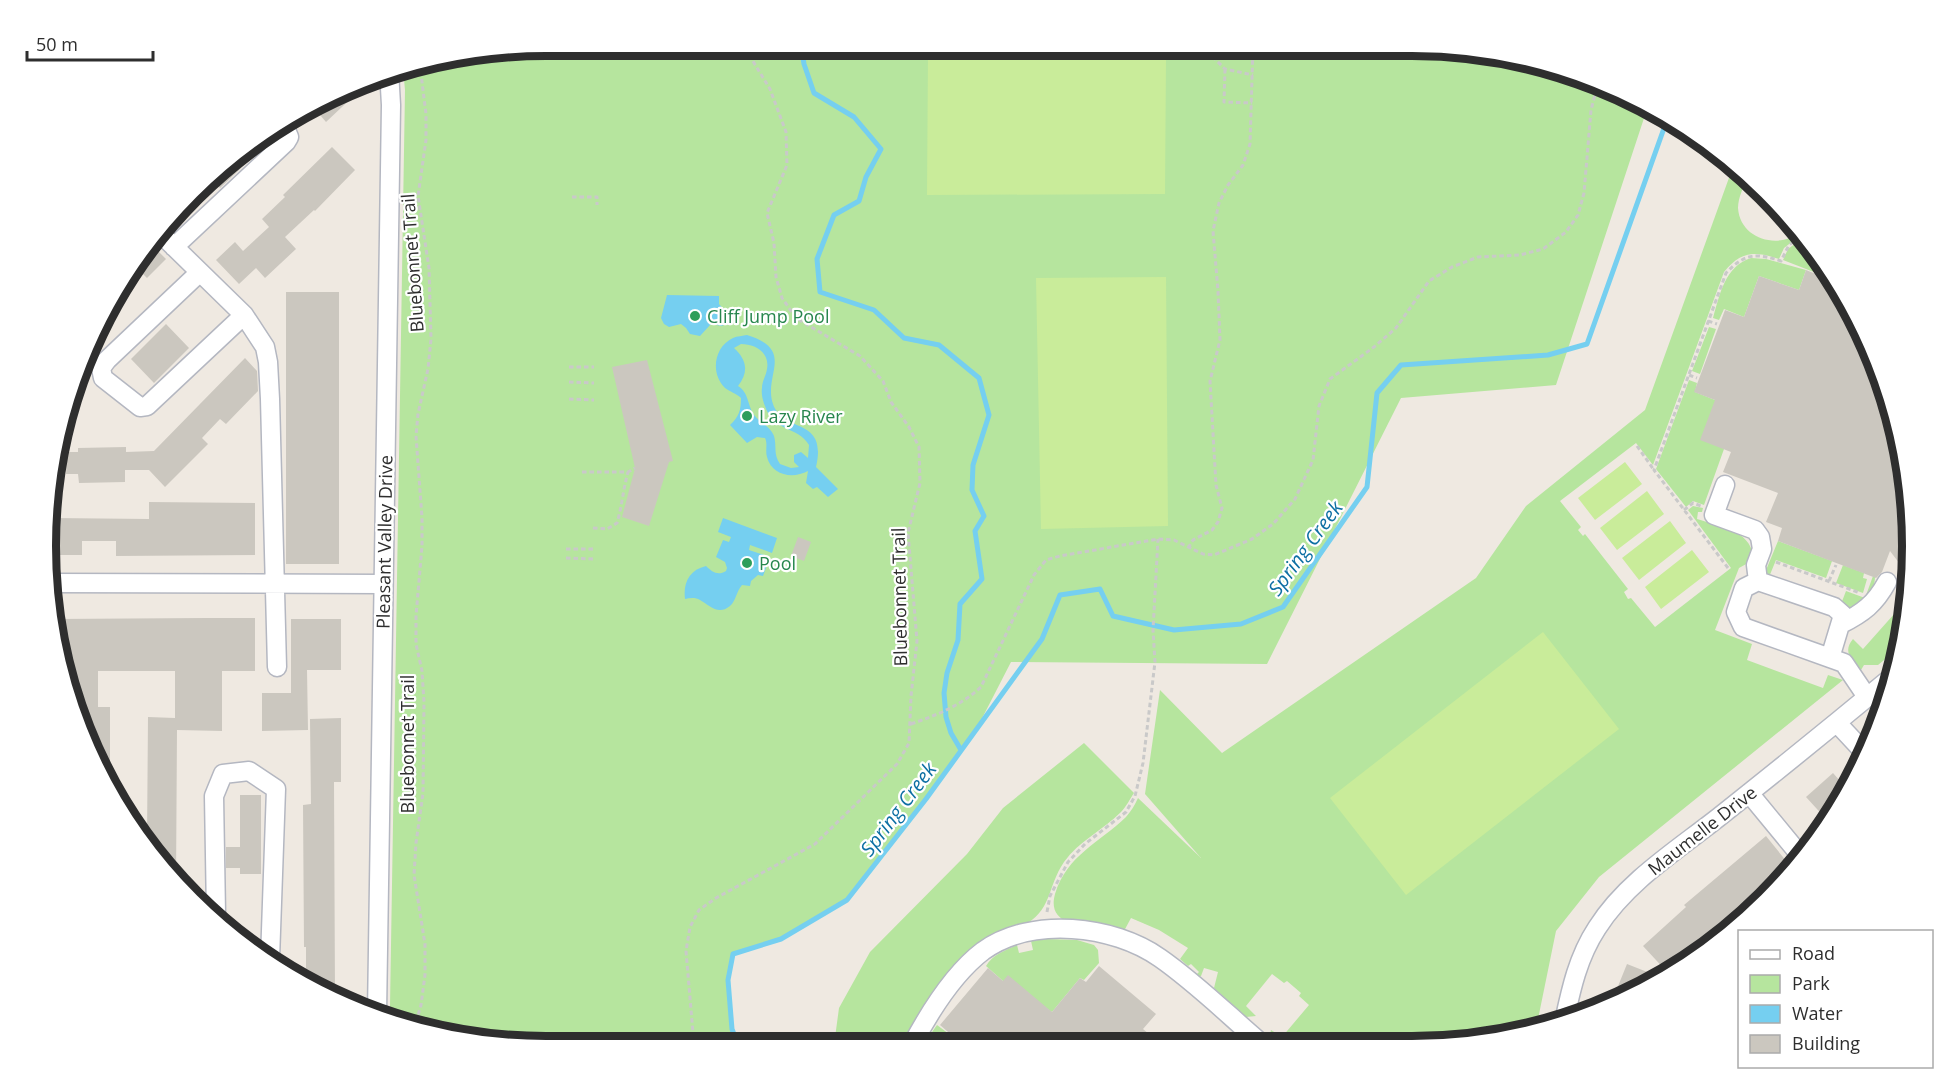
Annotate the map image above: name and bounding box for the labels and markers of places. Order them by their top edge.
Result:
place label: Cliff Jump Pool [707,304,829,328]
marker: Cliff Jump Pool [688,309,702,323]
place label: Lazy River [759,404,843,428]
marker: Lazy River [740,409,754,423]
place label: Pool [759,551,796,575]
marker: Pool [740,556,754,570]

